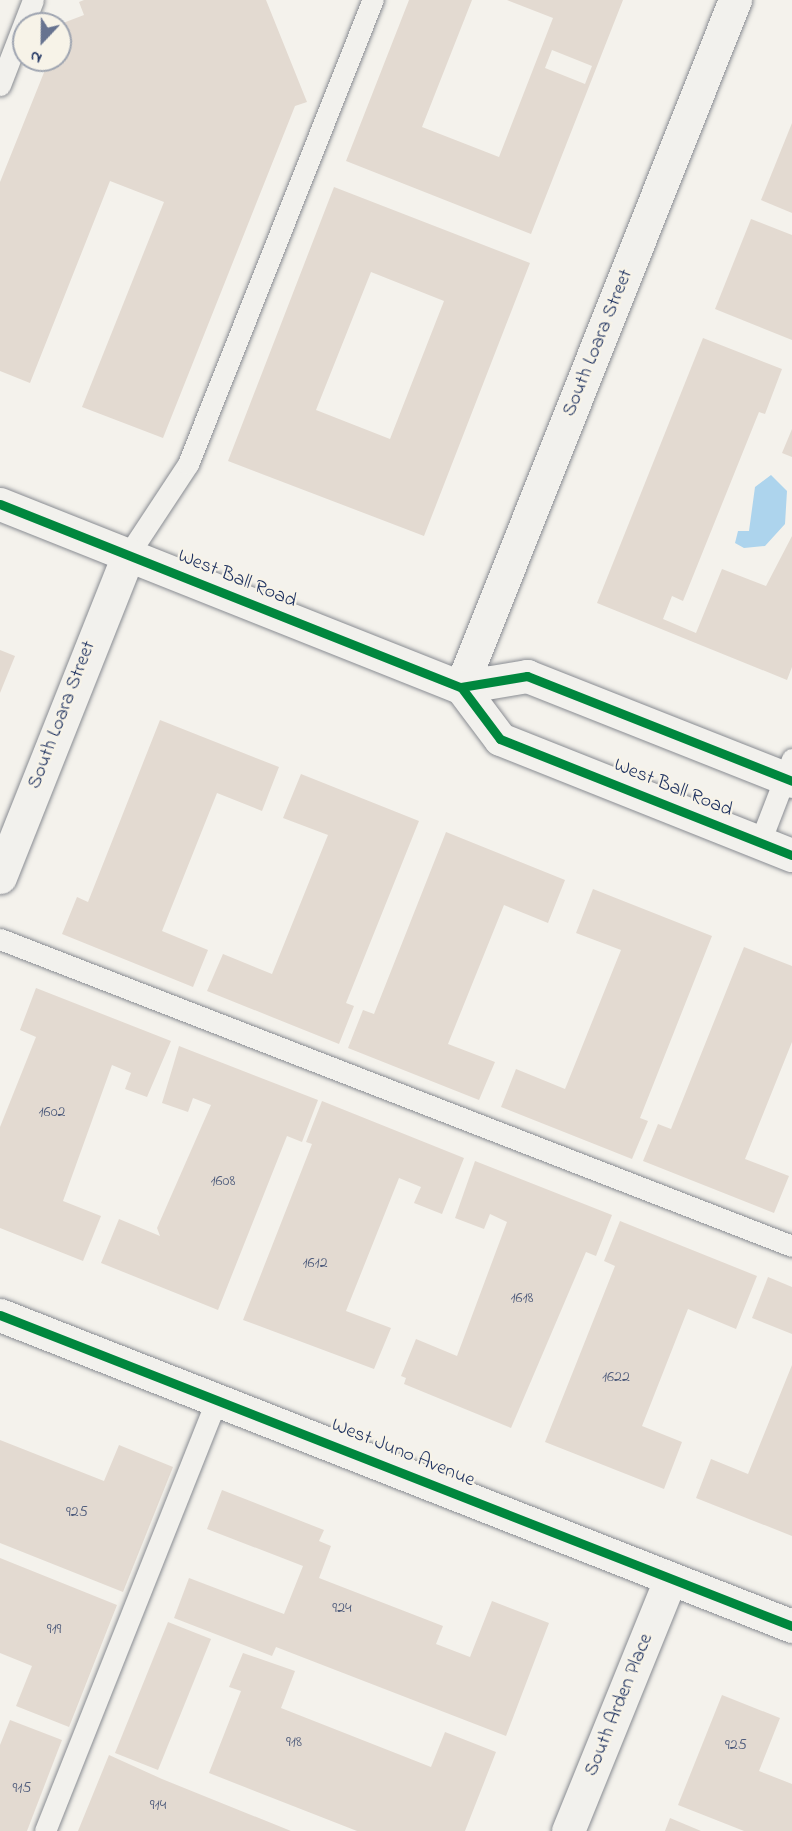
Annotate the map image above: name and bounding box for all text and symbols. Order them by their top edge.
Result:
north arrow [12,12,72,72]
text: N [26,44,46,70]
street label: South Loara Street [557,266,639,420]
street label: West Ball Road [174,544,300,614]
street label: South Loara Street [23,637,101,793]
street label: West Ball Road [610,753,736,823]
house number: 1602 [39,1102,65,1122]
house number: 1608 [210,1171,236,1191]
house number: 1612 [302,1253,328,1273]
house number: 1618 [510,1288,534,1308]
house number: 1622 [602,1367,630,1387]
street label: West Juno Avenue [328,1413,478,1493]
house number: 925 [66,1502,88,1522]
house number: 924 [332,1598,352,1618]
house number: 919 [47,1619,61,1639]
street label: South Arden Place [579,1630,659,1780]
house number: 918 [286,1732,302,1752]
house number: 925 [725,1735,747,1755]
house number: 915 [12,1778,32,1798]
house number: 914 [150,1795,166,1815]

